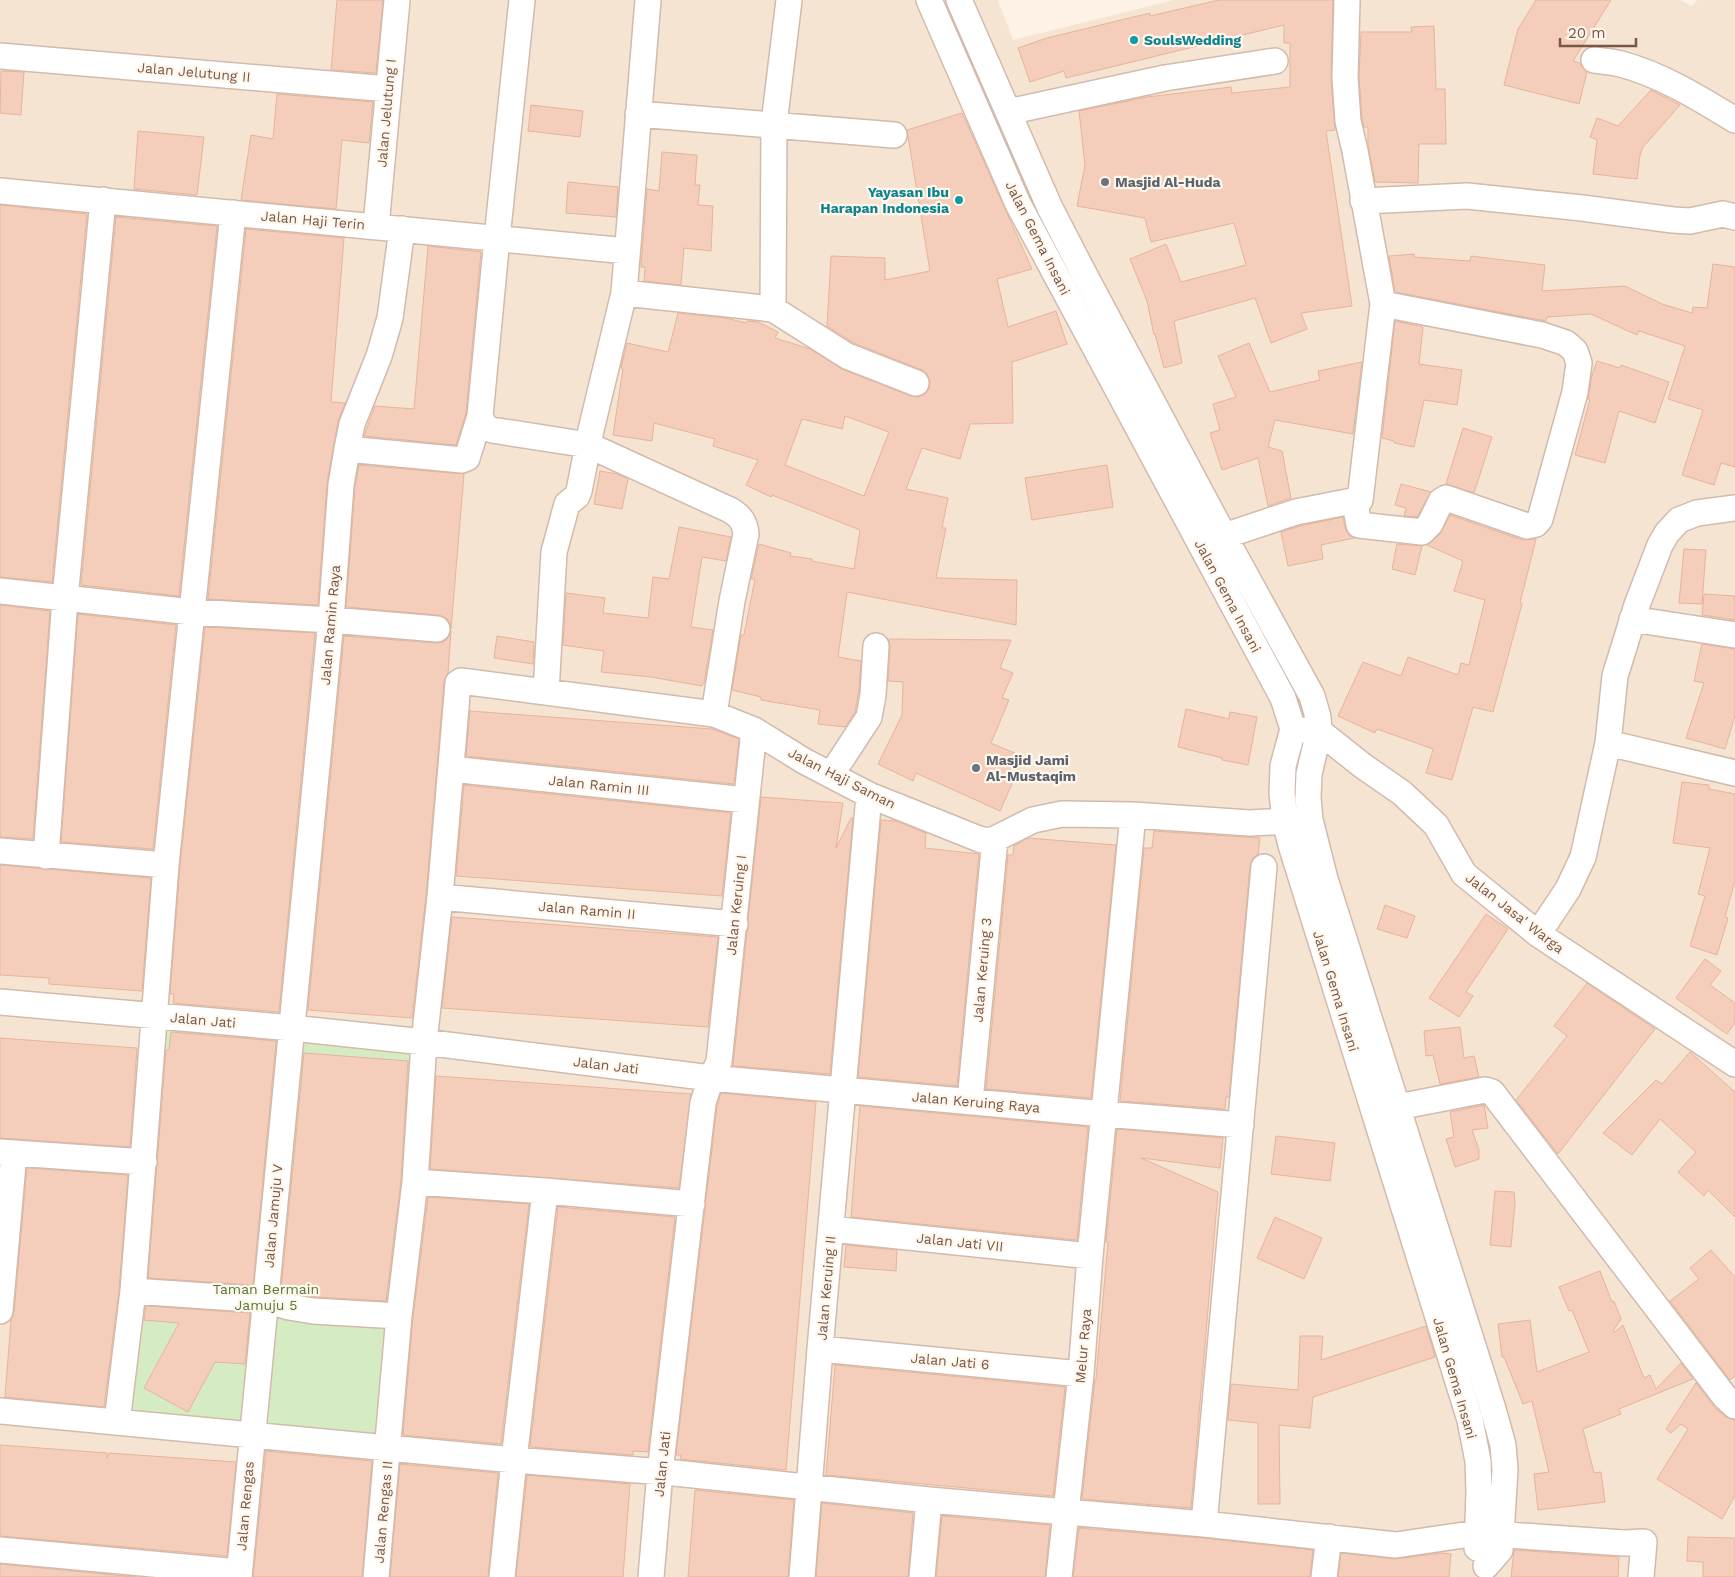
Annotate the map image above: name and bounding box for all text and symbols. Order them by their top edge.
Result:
scale bar [1560,15,1636,47]
text: 20 m [1568,24,1606,42]
place label: SoulsWedding [1144,32,1241,48]
marker: SoulsWedding [1128,34,1140,46]
street label: Jalan Jelutung I [373,58,399,168]
street label: Jalan Jelutung II [137,59,251,85]
place label: Masjid Al-Huda [1115,174,1222,190]
marker: Masjid Al-Huda [1099,176,1111,188]
street label: Jalan Gema Insani [1002,178,1074,298]
place label: Yayasan Ibu Harapan Indonesia [820,184,950,216]
marker: Yayasan Ibu Harapan Indonesia [953,194,965,206]
street label: Jalan Haji Terin [260,207,366,233]
street label: Jalan Gema Insani [1191,537,1265,655]
street label: Jalan Ramin Raya [317,564,343,686]
street label: Jalan Haji Saman [786,744,898,812]
place label: Masjid Jami Al-Mustaqim [986,752,1076,784]
marker: Masjid Jami Al-Mustaqim [970,762,982,774]
street label: Jalan Ramin III [548,772,650,798]
street label: Jalan Keruing I [723,854,749,956]
street label: Jalan Jasa' Warga [1463,870,1567,956]
street label: Jalan Ramin II [538,898,636,922]
street label: Jalan Keruing 3 [969,917,995,1023]
street label: Jalan Gema Insani [1310,929,1362,1053]
street label: Jalan Jati [170,1009,236,1031]
street label: Jalan Jati [572,1053,640,1077]
street label: Jalan Keruing Raya [911,1088,1041,1116]
street label: Jalan Jamuju V [260,1163,286,1269]
street label: Jalan Jati VII [916,1229,1004,1255]
street label: Jalan Keruing II [813,1235,839,1341]
park label: Taman Bermain Jamuju 5 [213,1281,319,1313]
street label: Melur Raya [1072,1308,1094,1384]
street label: Jalan Gema Insani [1430,1315,1480,1441]
street label: Jalan Jati 6 [910,1350,990,1372]
street label: Jalan Jati [651,1430,673,1498]
street label: Jalan Rengas II [371,1460,395,1564]
street label: Jalan Rengas [233,1461,257,1551]

